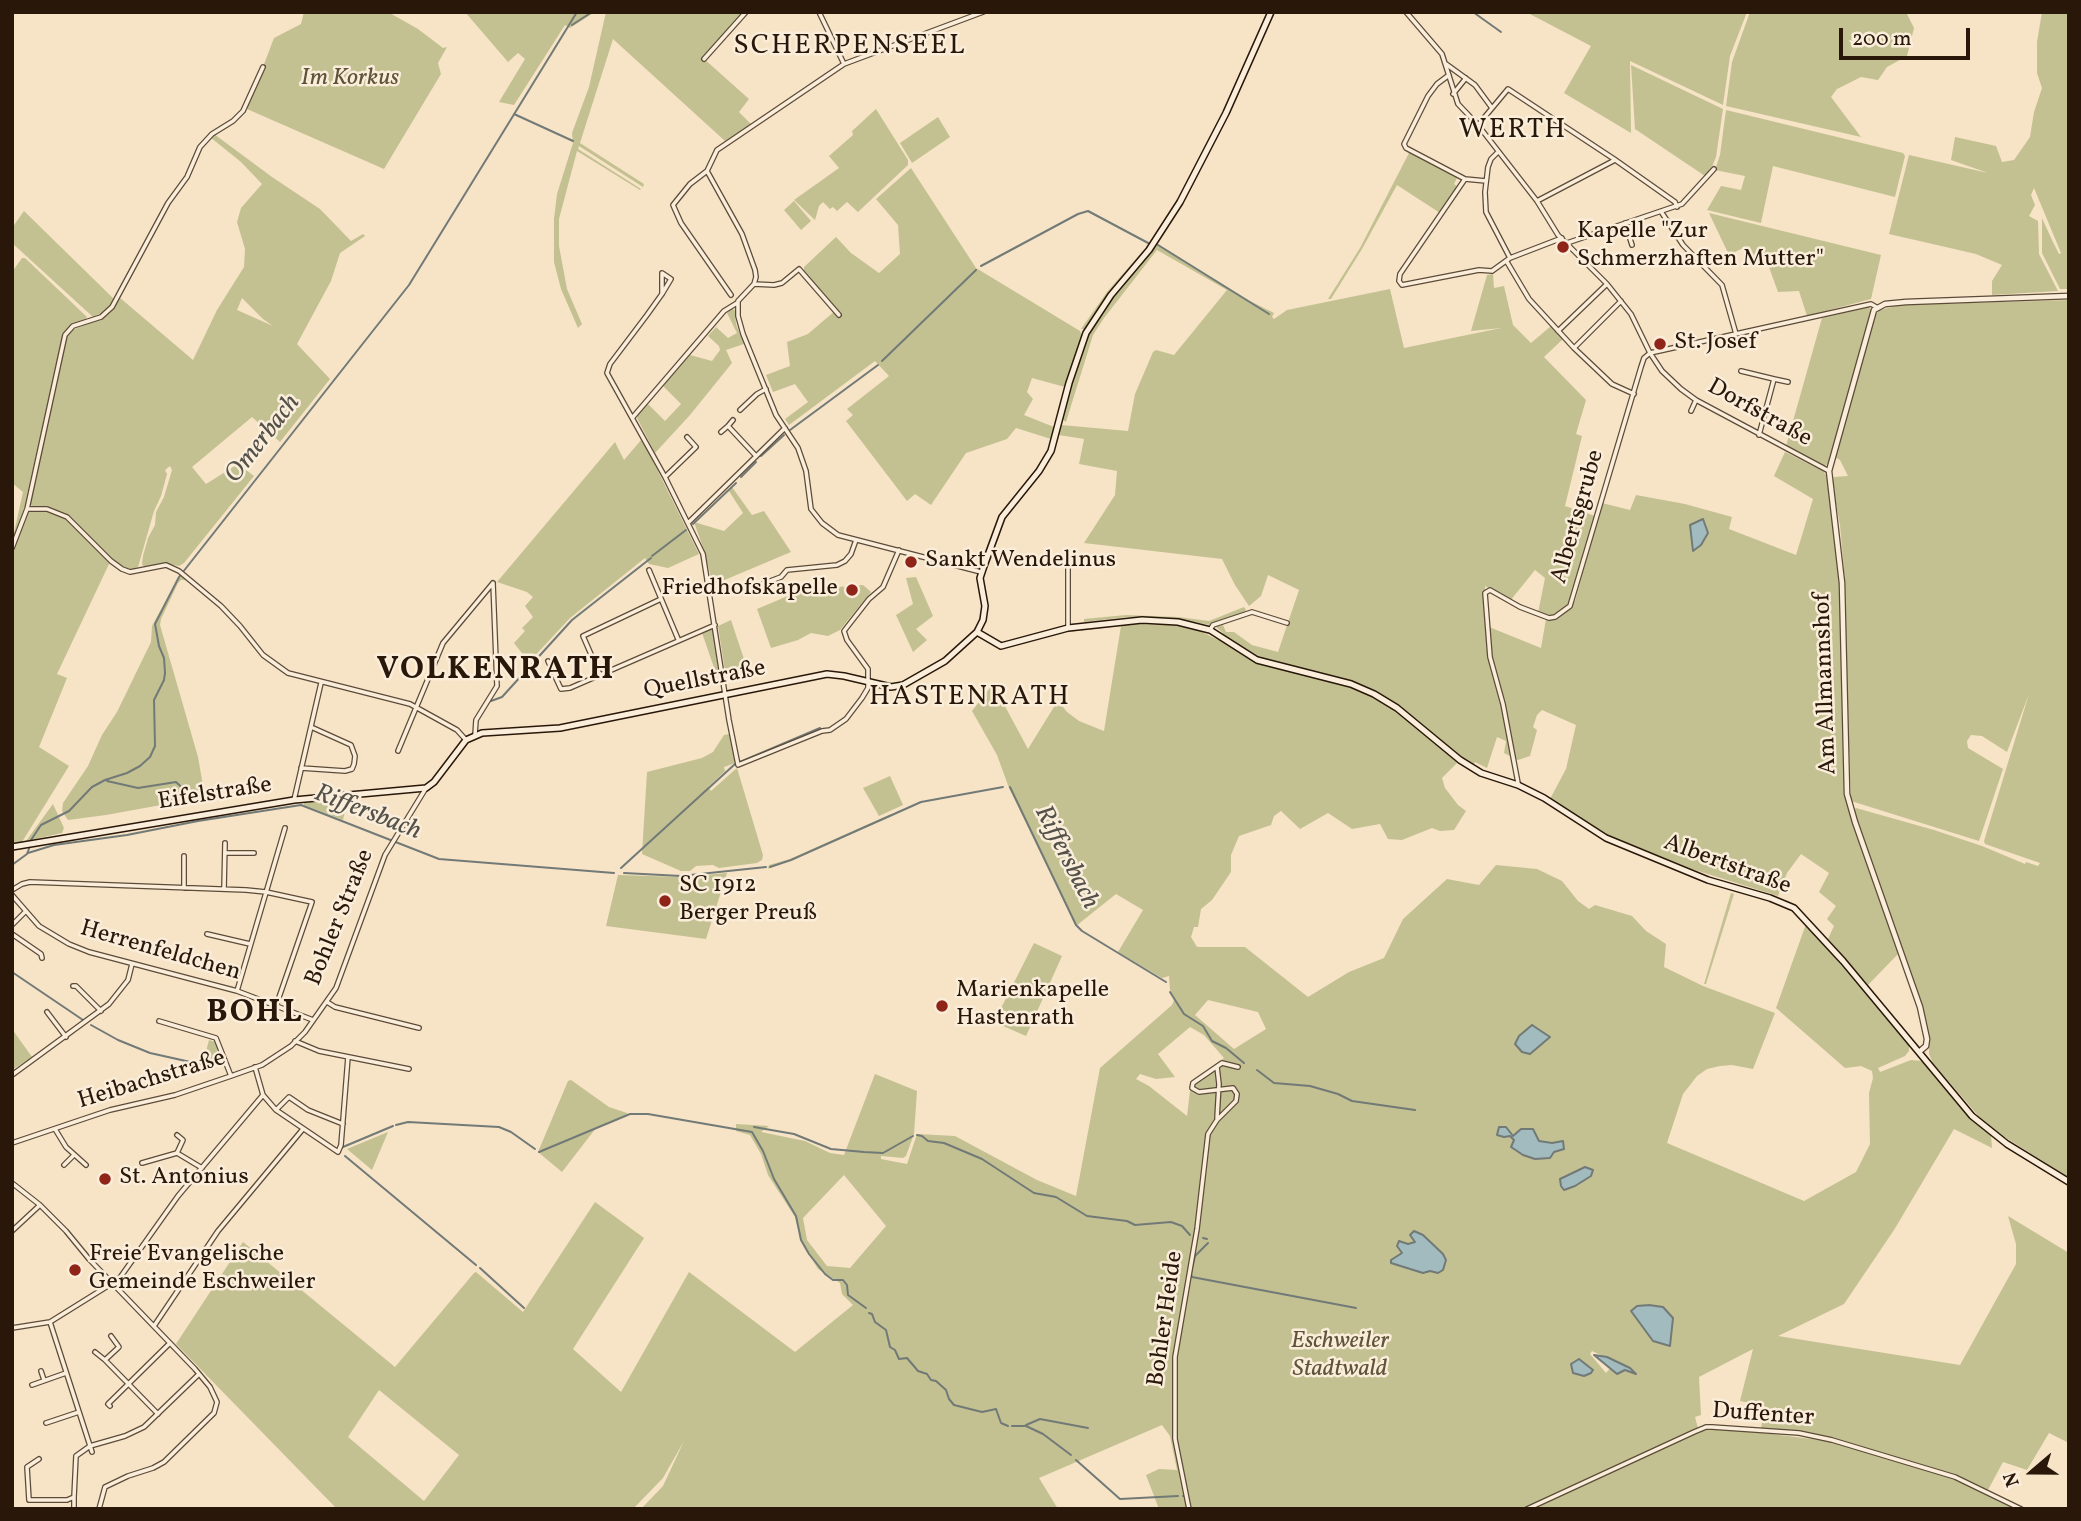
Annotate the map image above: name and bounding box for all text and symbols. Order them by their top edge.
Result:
scale bar [1843,14,1974,58]
text: 200 m [1852,25,1912,54]
district label: SCHERPENSEEL [735,31,965,65]
park label: Im Korkus [301,66,399,94]
district label: WERTH [1459,115,1567,149]
place label: Kapelle "Zur Schmerzhaften Mutter" [1577,219,1824,275]
marker: Kapelle "Zur Schmerzhaften Mutter" [1555,239,1571,255]
place label: St. Josef [1674,330,1757,358]
marker: St. Josef [1652,336,1668,352]
street label: Dorfstraße [1702,374,1816,454]
water label: Omerbach [220,389,308,491]
street label: Albertsgrube [1546,447,1612,587]
place label: Sankt Wendelinus [925,548,1116,576]
marker: Sankt Wendelinus [903,554,919,570]
place label: Friedhofskapelle [662,576,838,604]
marker: Friedhofskapelle [844,582,860,598]
street label: Am Allmannshof [1809,593,1845,775]
district label: VOLKENRATH [378,653,614,691]
street label: Quellstraße [642,655,768,707]
district label: HASTENRATH [870,682,1070,716]
street label: Eifelstraße [156,772,274,818]
water label: Riffersbach [309,779,425,849]
water label: Riffersbach [1026,801,1104,915]
street label: Albertstraße [1659,830,1795,902]
street label: Bohler Straße [301,846,381,990]
place label: SC 1912 Berger Preuß [679,873,817,929]
marker: SC 1912 Berger Preuß [657,893,673,909]
street label: Herrenfeldchen [76,915,244,989]
place label: Marienkapelle Hastenrath [956,978,1109,1034]
district label: BOHL [207,996,303,1034]
marker: Marienkapelle Hastenrath [934,998,950,1014]
street label: Heibachstraße [75,1045,229,1117]
place label: St. Antonius [119,1165,249,1193]
marker: St. Antonius [97,1171,113,1187]
place label: Freie Evangelische Gemeinde Eschweiler [89,1242,316,1298]
street label: Bohler Heide [1143,1249,1191,1389]
marker: Freie Evangelische Gemeinde Eschweiler [67,1262,83,1278]
park label: Eschweiler Stadtwald [1291,1329,1389,1385]
street label: Duffenter [1711,1398,1815,1434]
north arrow [1997,1437,2067,1507]
text: N [1998,1468,2027,1490]

